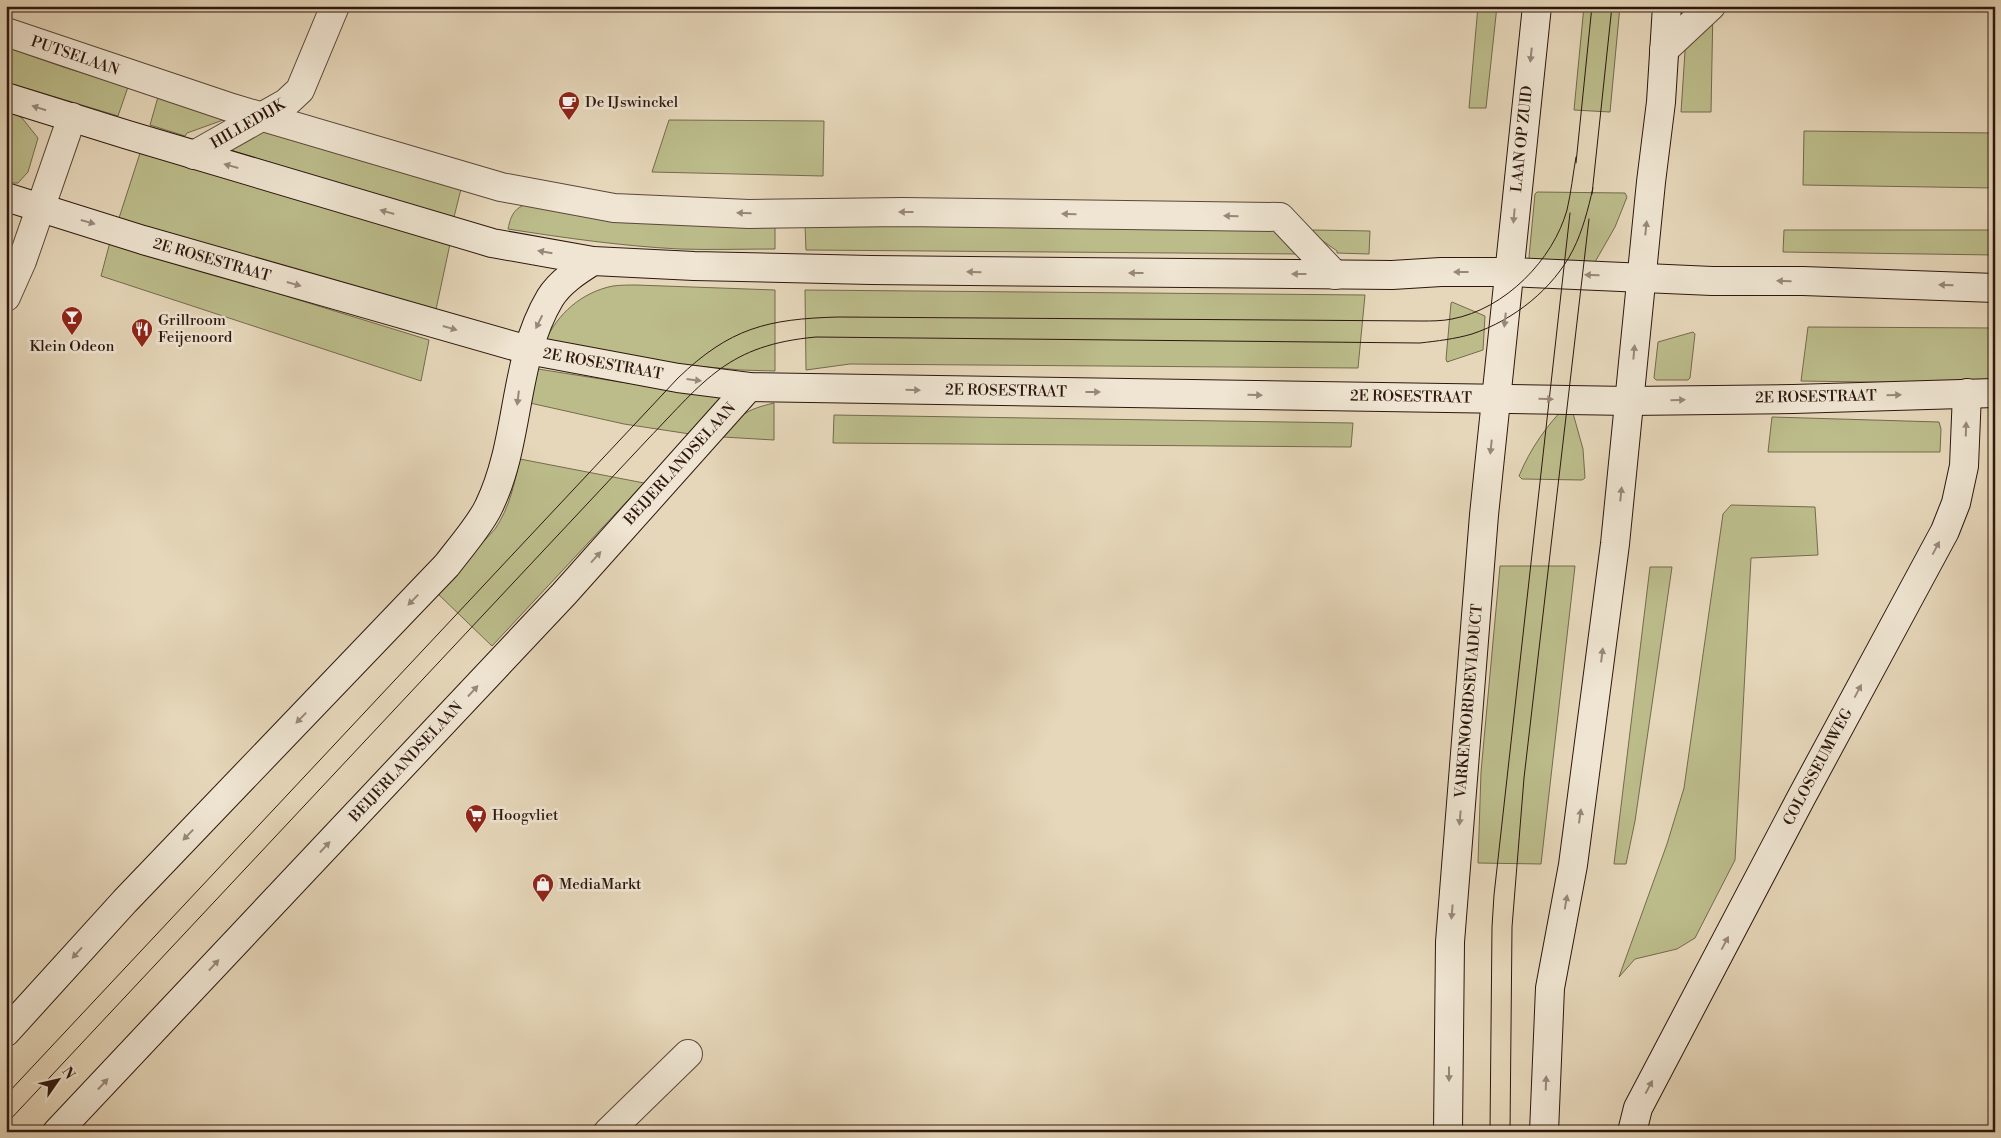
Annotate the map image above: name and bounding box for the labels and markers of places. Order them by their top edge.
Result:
cafe icon: De IJswinckel [557,90,581,121]
place label: De IJswinckel [585,93,679,112]
bar icon: Klein Odeon [60,305,84,336]
place label: Grillroom Feijenoord [158,311,233,347]
restaurant icon: Grillroom Feijenoord [130,317,154,348]
place label: Klein Odeon [29,337,115,356]
supermarket icon: Hoogvliet [464,803,488,834]
place label: Hoogvliet [492,806,559,825]
shop icon: MediaMarkt [531,872,555,903]
place label: MediaMarkt [559,875,642,894]

